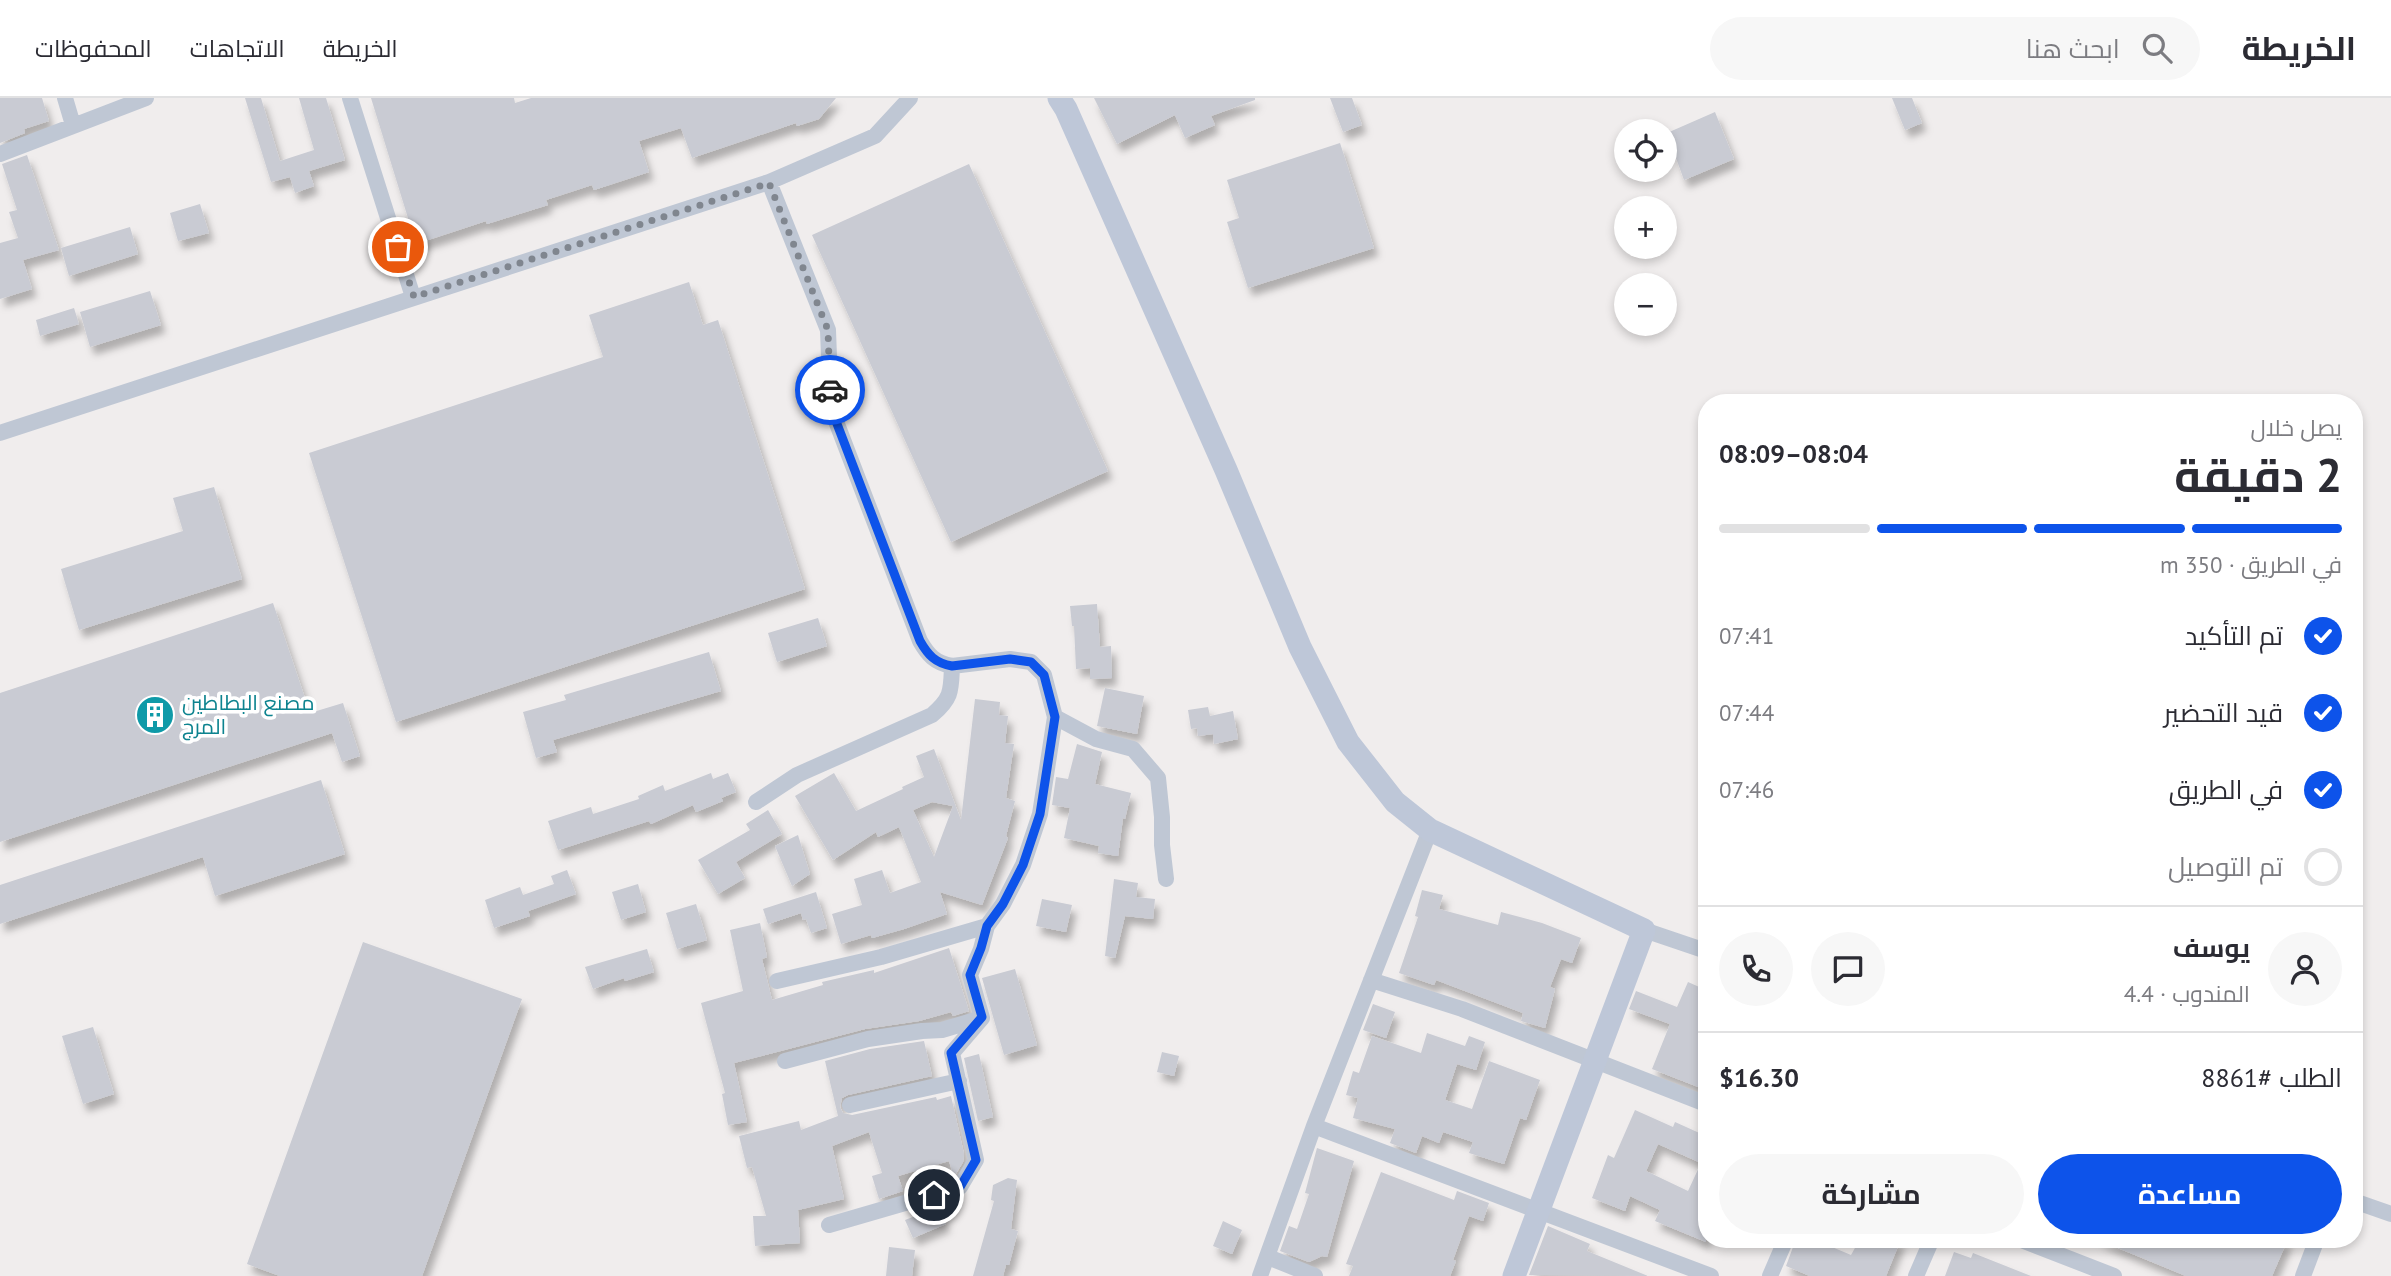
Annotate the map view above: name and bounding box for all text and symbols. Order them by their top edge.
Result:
search box [1710,17,2200,80]
text: الخريطة [2242,26,2356,69]
icon: search [2138,29,2176,67]
text: ابحث هنا [2026,32,2120,65]
text: المحفوظات [35,33,152,64]
text: الاتجاهات [190,33,285,64]
text: الخريطة [323,33,398,64]
map controls [1614,119,1677,336]
button: locate [1614,119,1677,182]
button: + [1614,196,1677,259]
pin [368,217,428,277]
icon: bag [379,228,417,266]
button: − [1614,273,1677,336]
courier [795,355,865,425]
icon: car [811,371,849,409]
text: يصل خلال [2251,413,2342,442]
text: 08:04–08:09 [1719,437,1868,470]
text: 2 دقيقة [2174,445,2342,505]
text: في الطريق · 350 m [2160,550,2342,579]
icon: check [2304,617,2342,655]
text: تم التأكيد [2185,619,2283,652]
text: 07:41 [1719,621,1774,650]
place label: مصنع البطاطين المرج [182,689,314,741]
building icon: مصنع البطاطين المرج [134,694,176,736]
icon: check [2304,694,2342,732]
text: قيد التحضير [2164,696,2283,729]
text: 07:44 [1719,698,1774,727]
icon: check [2304,771,2342,809]
text: في الطريق [2169,773,2283,806]
text: 07:46 [1719,775,1774,804]
text: تم التوصيل [2168,850,2283,883]
text: يوسف [2173,931,2250,964]
button: phone [1719,932,1793,1006]
button: chat [1811,932,1885,1006]
button: person [2268,932,2342,1006]
text: المندوب · 4.4 [2124,979,2250,1008]
text: $16.30 [1719,1061,1799,1094]
text: الطلب #8861 [2201,1061,2342,1094]
button: مشاركة [1719,1154,2024,1234]
button: مساعدة [2038,1154,2342,1234]
pin [904,1165,964,1225]
icon: home [915,1176,953,1214]

